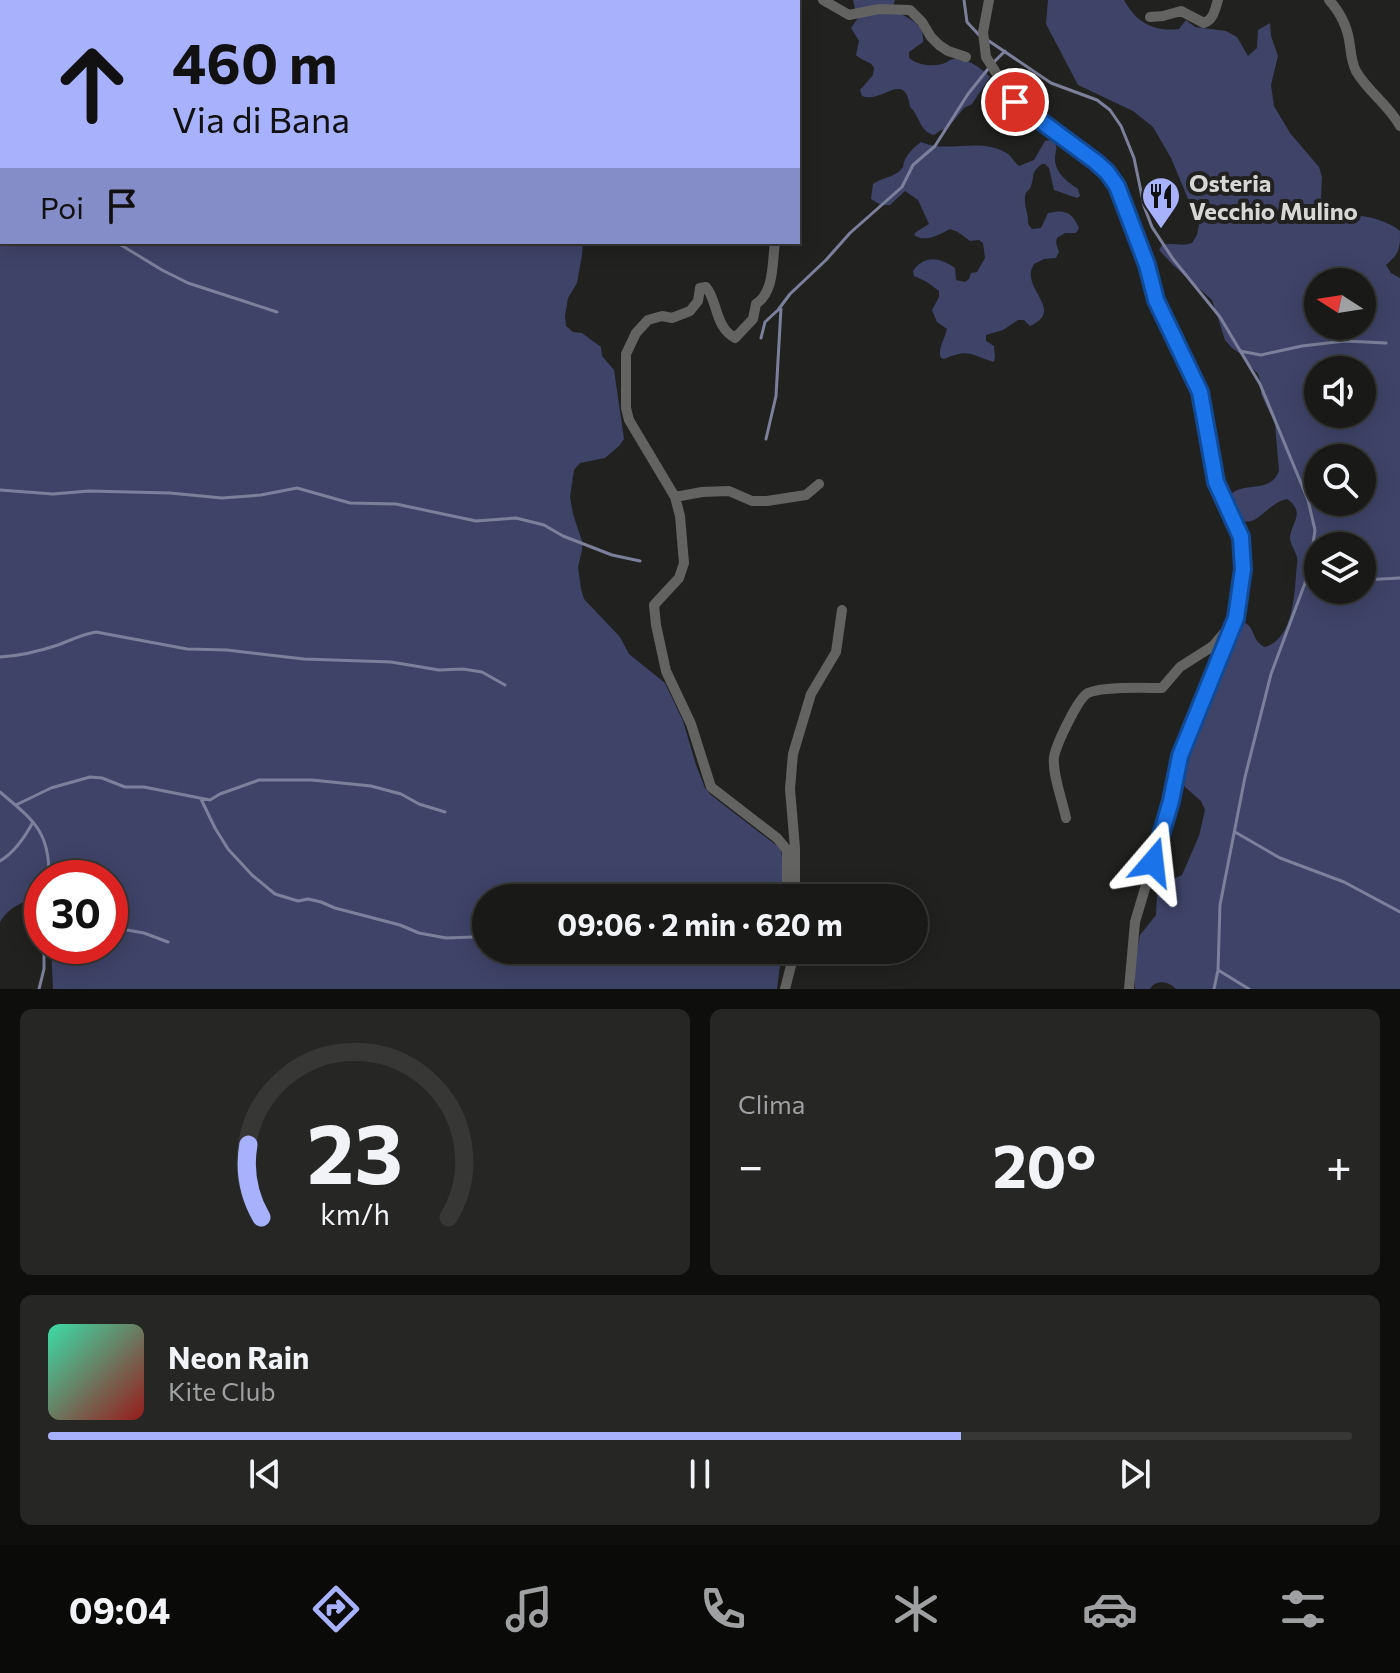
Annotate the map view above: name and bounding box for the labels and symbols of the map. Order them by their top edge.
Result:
pin [981,68,1049,136]
place label: Osteria Vecchio Mulino [1189,168,1358,225]
restaurant icon: Osteria Vecchio Mulino [1140,175,1182,230]
north arrow [1304,268,1376,340]
position arrow [1111,820,1195,904]
speed limit sign: 30 [24,860,128,964]

